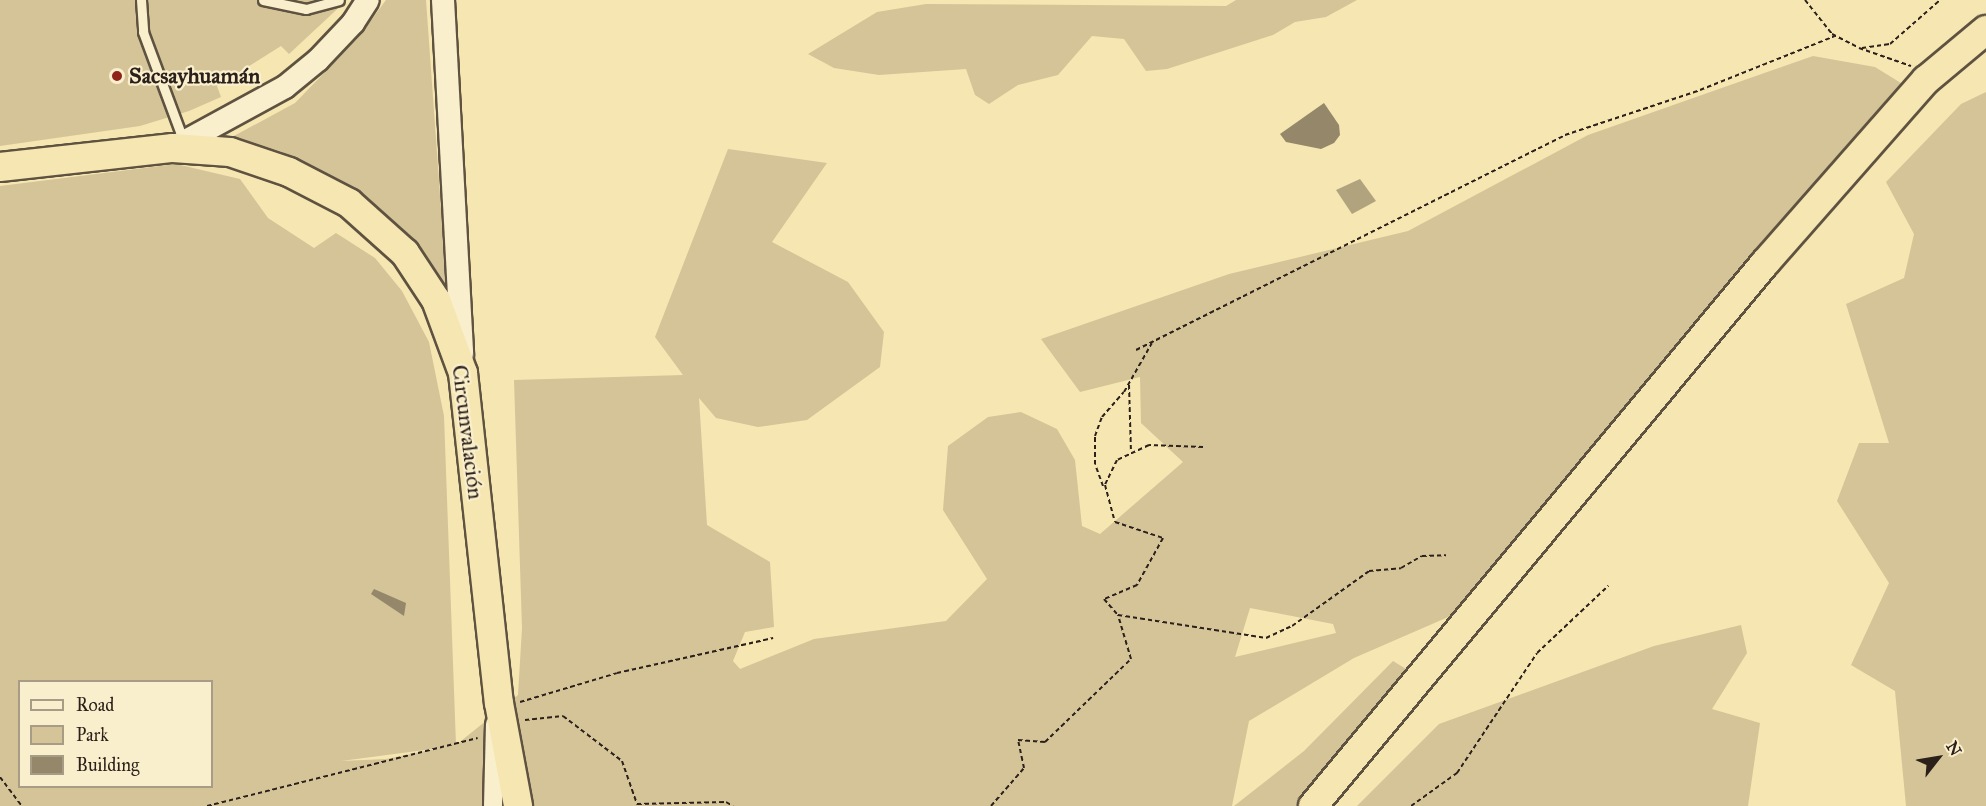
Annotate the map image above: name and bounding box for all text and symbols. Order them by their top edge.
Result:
place label: Sacsayhuamán [129,63,260,89]
marker: Sacsayhuamán [110,69,124,83]
street label: Circunvalación [447,363,489,501]
legend [18,680,213,788]
text: Road [76,694,114,716]
text: Park [76,724,109,746]
north arrow [1908,728,1968,788]
text: N [1942,738,1965,759]
text: Building [76,754,139,776]

